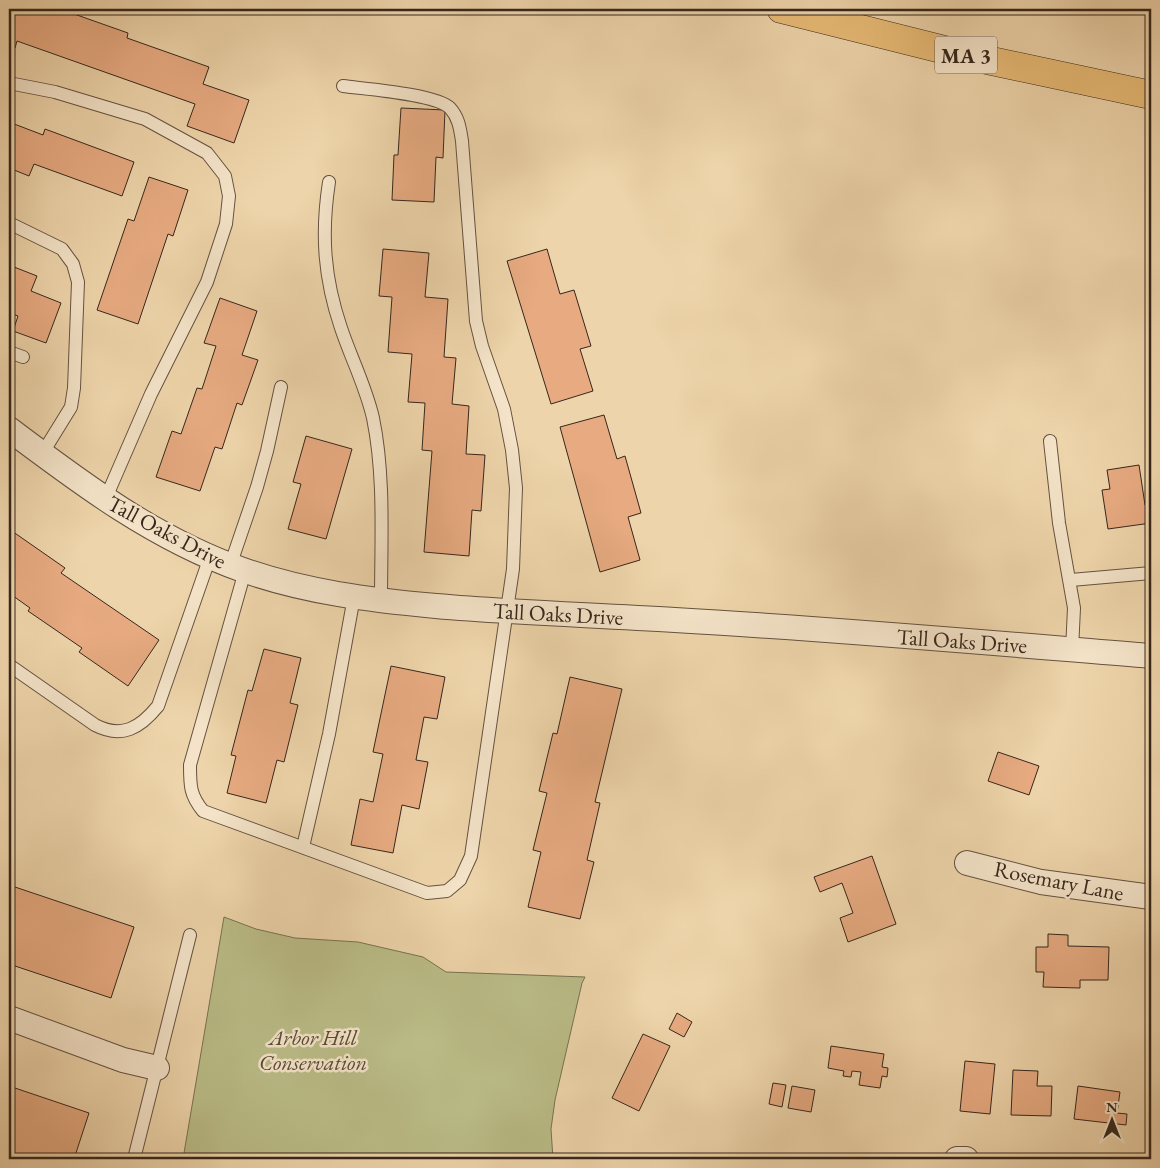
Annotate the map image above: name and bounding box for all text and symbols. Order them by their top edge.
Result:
road number: MA 3 [935,36,997,74]
street label: Tall Oaks Drive [103,489,232,576]
street label: Tall Oaks Drive [492,596,624,632]
street label: Tall Oaks Drive [896,622,1029,660]
street label: Rosemary Lane [992,854,1127,908]
park label: Arbor Hill Conservation [259,1023,367,1077]
north arrow [1088,1096,1138,1146]
text: N [1106,1098,1118,1116]

